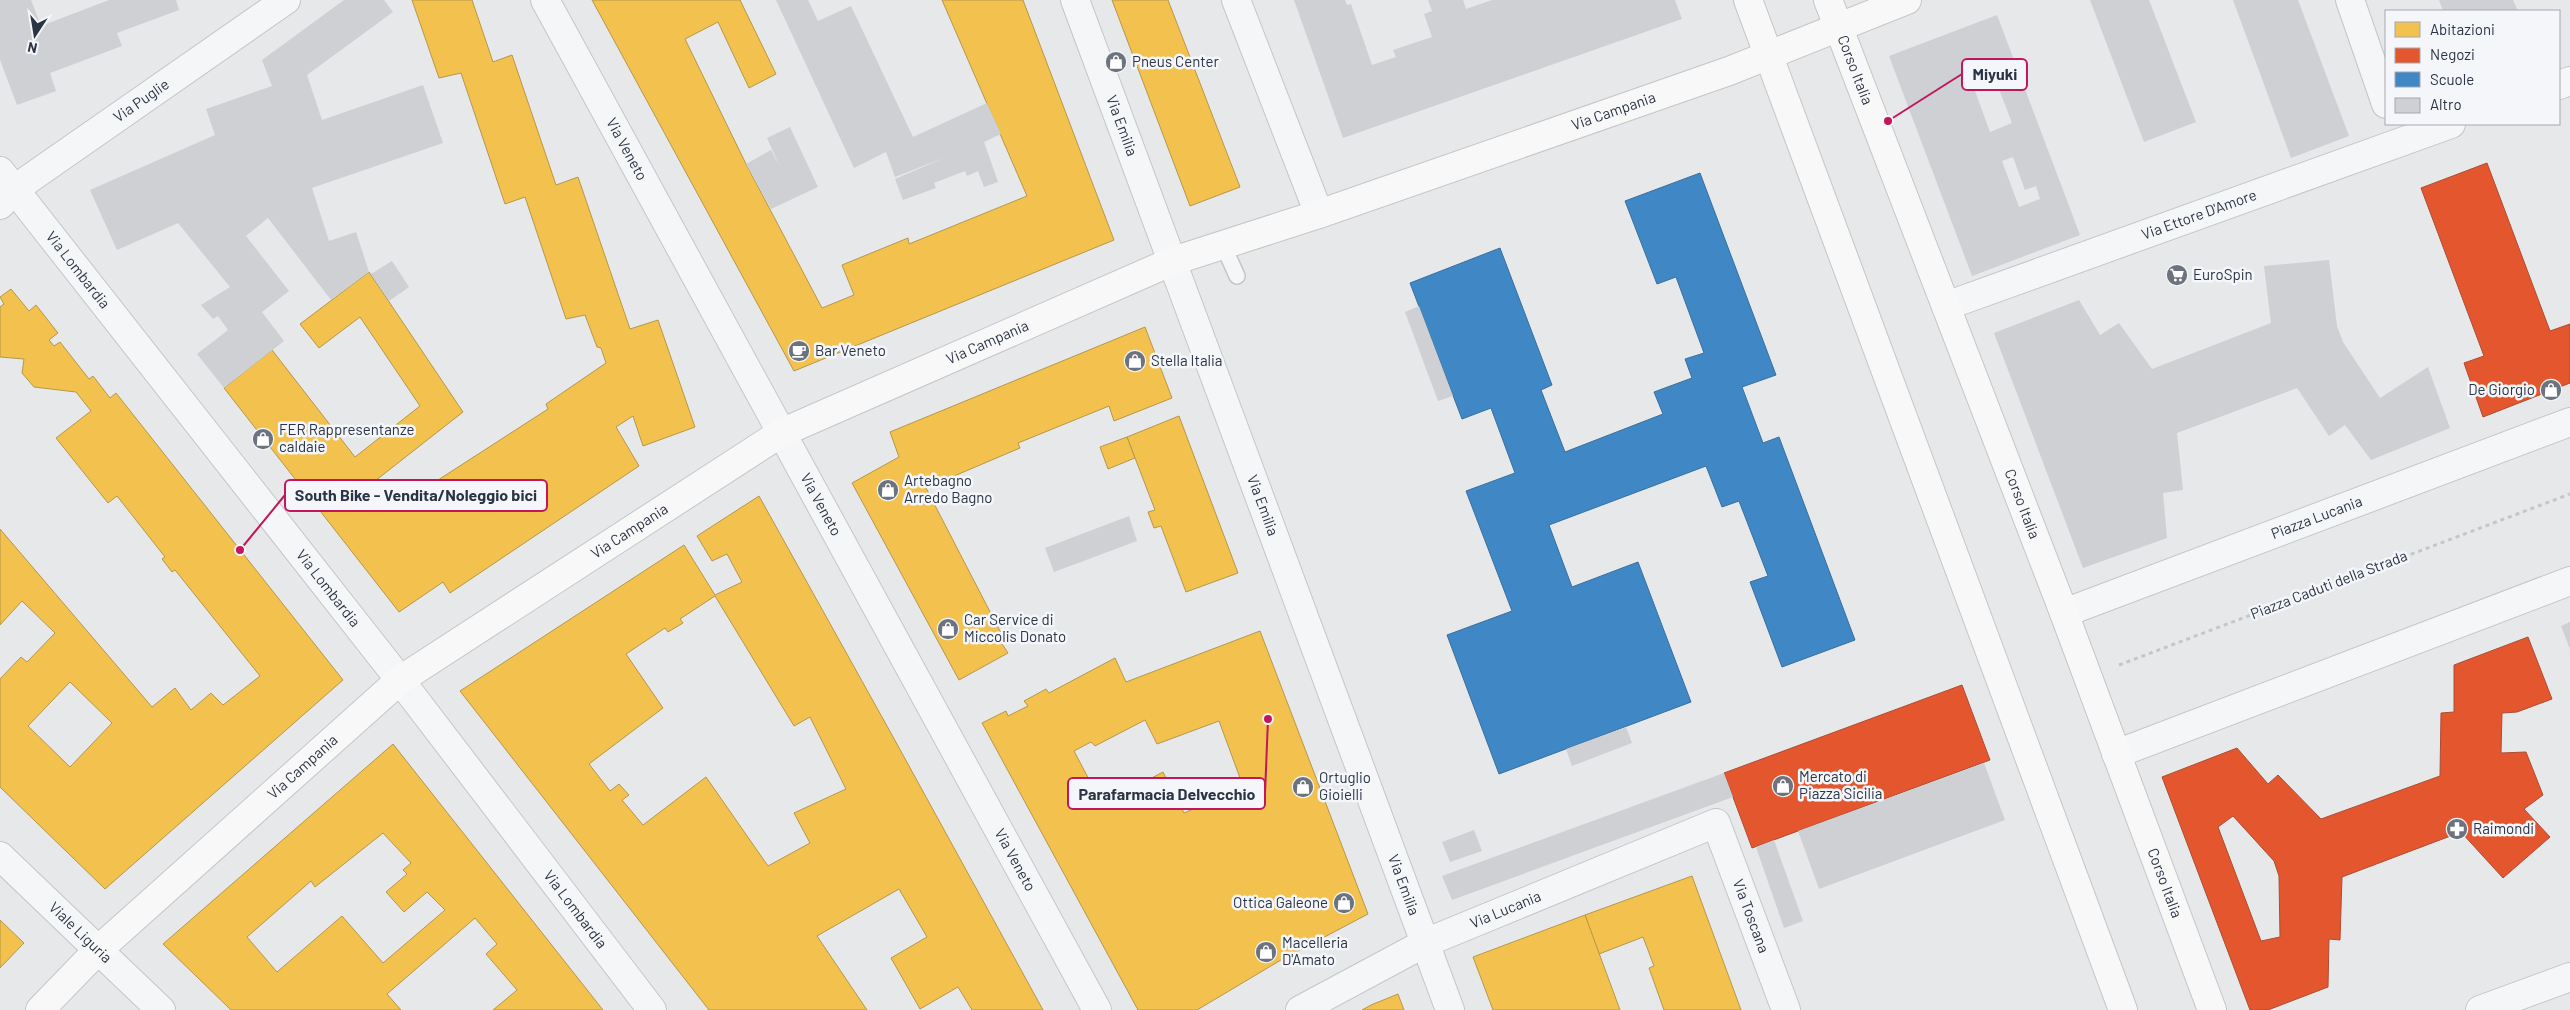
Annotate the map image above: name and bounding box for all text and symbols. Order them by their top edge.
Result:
north arrow [10,10,60,60]
legend [2385,10,2560,125]
text: Abitazioni [2430,20,2495,38]
street label: Corso Italia [1834,32,1877,107]
text: N [26,39,39,57]
text: Negozi [2430,45,2475,63]
shop icon: Pneus Center [1104,50,1128,74]
place label: Pneus Center [1132,52,1220,70]
callout: Miyuki [1962,59,2027,90]
text: Miyuki [1973,64,2017,83]
text: Scuole [2430,70,2474,88]
street label: Via Puglie [109,74,172,126]
street label: Via Campania [1569,87,1658,133]
street label: Via Emilia [1103,92,1142,158]
text: Altro [2430,95,2462,113]
street label: Via Veneto [603,114,652,183]
street label: Via Ettore D'Amore [2139,185,2259,243]
street label: Via Lombardia [43,227,115,312]
supermarket icon: EuroSpin [2165,263,2189,287]
place label: EuroSpin [2193,265,2253,283]
street label: Via Campania [943,316,1031,367]
cafe icon: Bar Veneto [787,339,811,363]
place label: Bar Veneto [815,341,886,359]
shop icon: Stella Italia [1123,349,1147,373]
place label: Stella Italia [1151,351,1223,369]
shop icon: De Giorgio [2539,378,2563,402]
place label: De Giorgio [2468,380,2535,398]
place label: FER Rappresentanze caldaie [279,420,415,455]
shop icon: FER Rappresentanze caldaie [251,427,275,451]
street label: Corso Italia [2001,466,2044,541]
street label: Via Veneto [797,470,846,539]
place label: Artebagno Arredo Bagno [904,471,992,506]
street label: Via Emilia [1244,472,1283,538]
shop icon: Artebagno Arredo Bagno [876,478,900,502]
callout: South Bike - Vendita/Noleggio bici [285,480,547,511]
text: South Bike - Vendita/Noleggio bici [295,485,537,504]
street label: Piazza Lucania [2268,491,2364,542]
street label: Via Campania [587,499,671,562]
street label: Via Lombardia [293,546,365,630]
street label: Piazza Caduti della Strada [2248,546,2410,622]
place label: Car Service di Miccolis Donato [964,610,1066,645]
shop icon: Car Service di Miccolis Donato [936,617,960,641]
street label: Via Campania [263,730,341,802]
place label: Mercato di Piazza Sicilia [1799,767,1883,802]
place label: Ortuglio Gioielli [1319,768,1371,803]
shop icon: Mercato di Piazza Sicilia [1771,774,1795,798]
shop icon: Ortuglio Gioielli [1291,775,1315,799]
callout: Parafarmacia Delvecchio [1068,778,1265,809]
text: Parafarmacia Delvecchio [1079,784,1256,803]
pharmacy icon: Raimondi [2445,817,2469,841]
place label: Raimondi [2473,819,2534,837]
street label: Via Veneto [991,825,1040,894]
street label: Corso Italia [2144,845,2187,920]
street label: Via Emilia [1385,852,1424,918]
street label: Via Lombardia [540,866,611,951]
street label: Via Toscana [1730,876,1774,955]
street label: Via Lucania [1467,886,1543,931]
shop icon: Ottica Galeone [1332,891,1356,915]
place label: Ottica Galeone [1233,893,1328,911]
street label: Viale Liguria [46,898,116,966]
place label: Macelleria D'Amato [1282,933,1348,968]
shop icon: Macelleria D'Amato [1254,940,1278,964]

